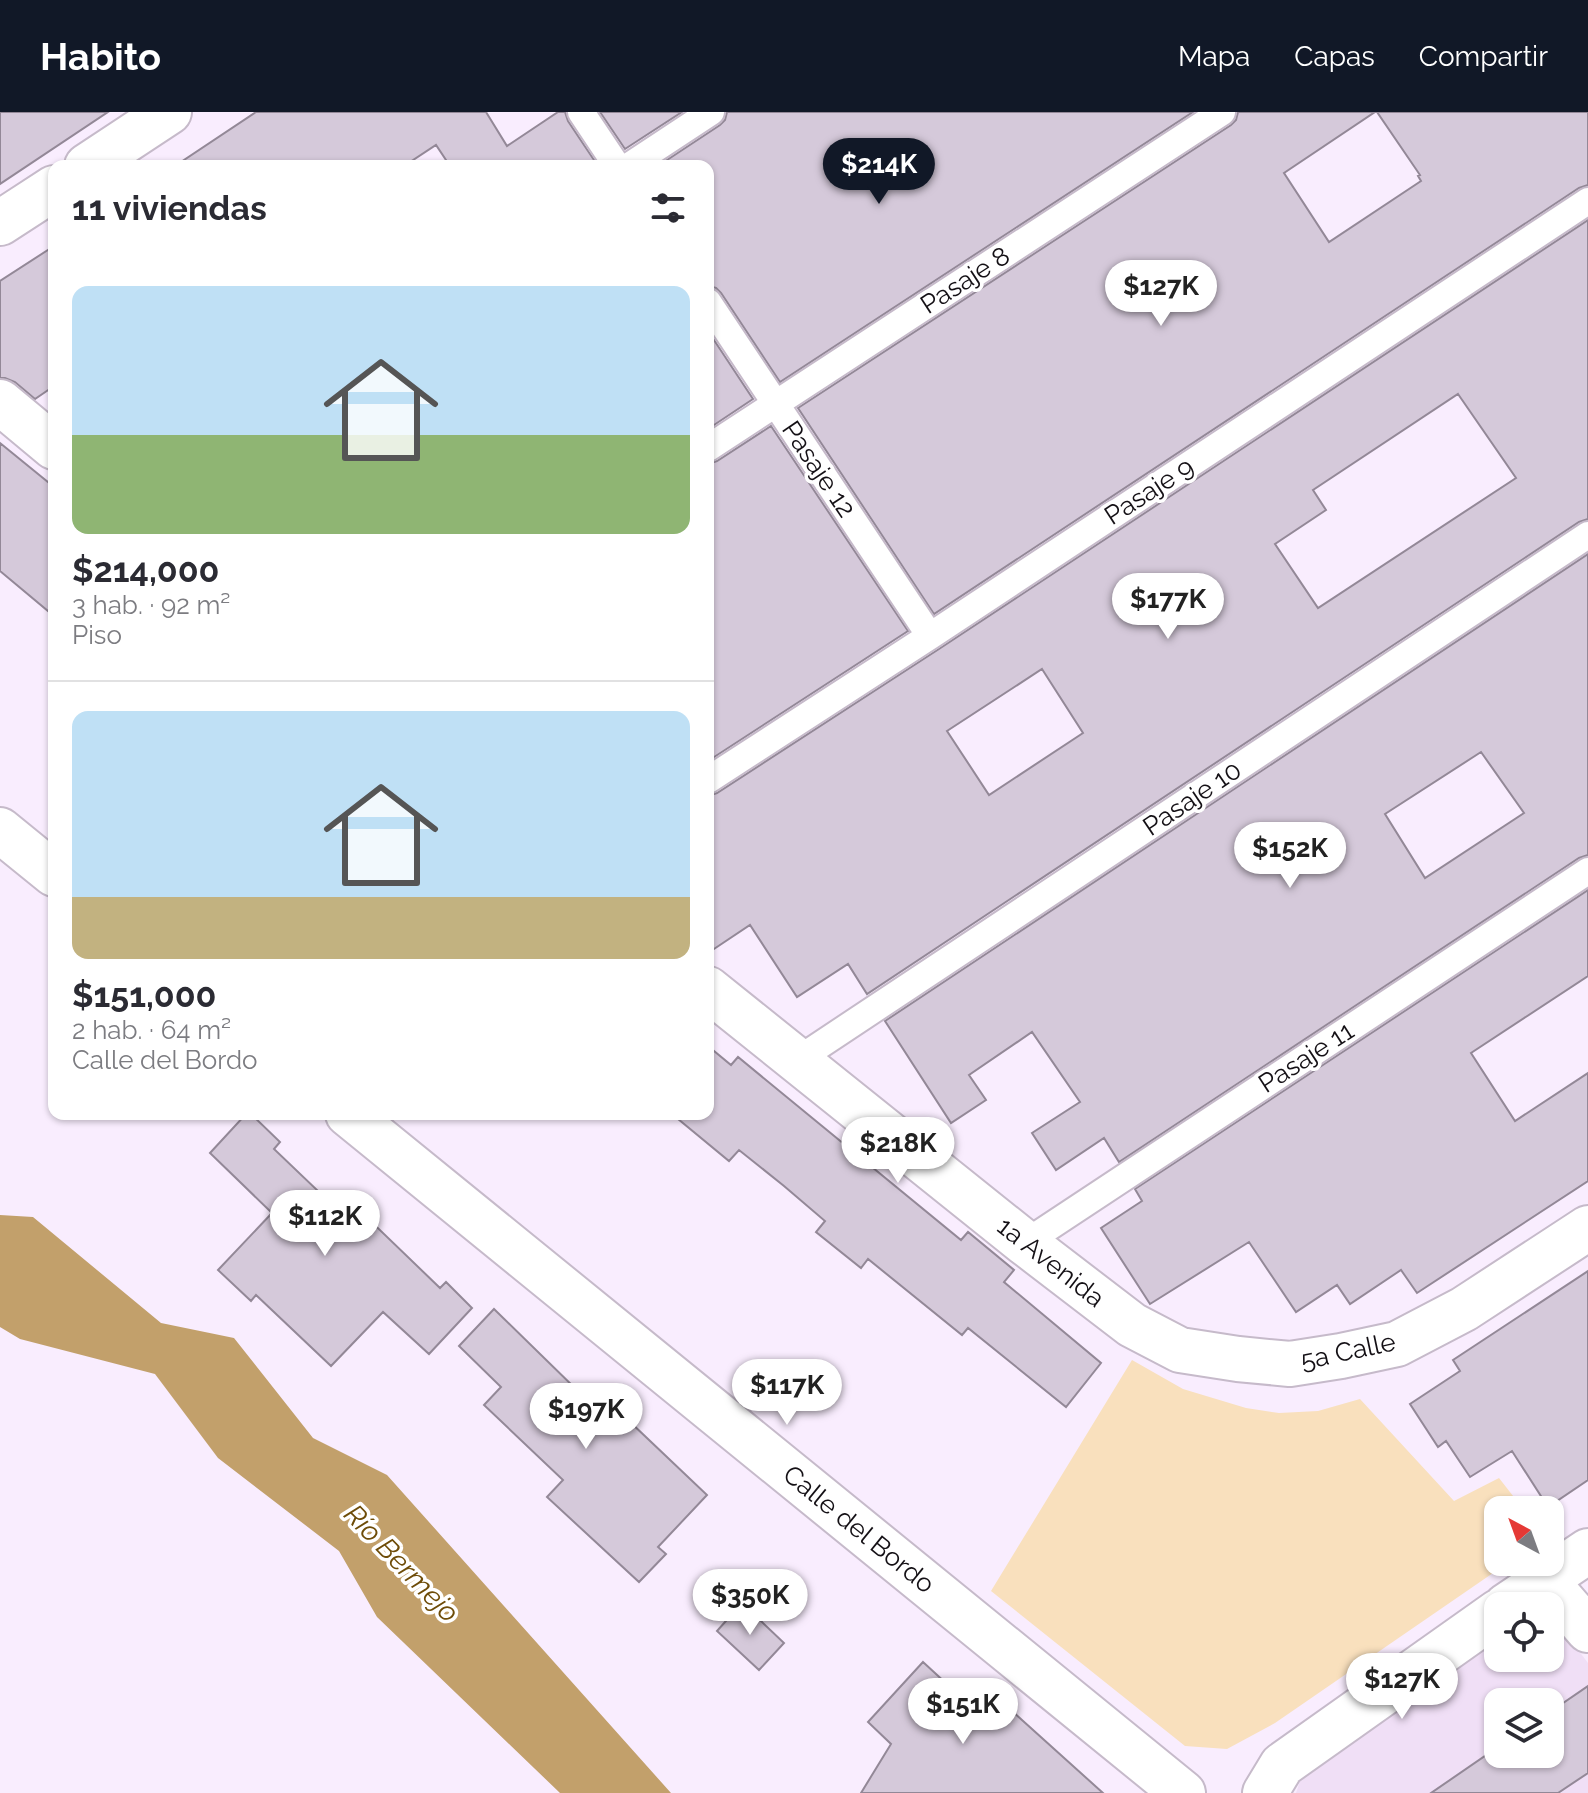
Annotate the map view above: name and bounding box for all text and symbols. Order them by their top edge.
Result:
text: Habito [40,34,161,79]
text: Mapa [1178,40,1250,73]
text: Capas [1294,40,1375,73]
text: Compartir [1419,40,1548,73]
pin: $214K [823,138,935,206]
text: $214K [841,149,917,179]
icon: filters [646,186,690,230]
text: 11 viviendas [72,188,267,228]
street label: Pasaje 8 [915,240,1015,320]
pin: $127K [1105,260,1217,328]
text: $127K [1123,271,1199,301]
icon: home [309,338,453,482]
street label: Pasaje 12 [776,415,862,523]
street label: Pasaje 9 [1099,451,1199,531]
text: $214,000 [72,550,219,590]
pin: $177K [1112,573,1224,641]
text: $177K [1130,584,1206,614]
text: 3 hab. · 92 m² [72,590,230,620]
text: Piso [72,620,122,650]
street label: Pasaje 10 [1137,754,1247,842]
icon: home [309,763,453,907]
pin: $152K [1234,822,1346,890]
text: $152K [1252,833,1328,863]
text: $151,000 [72,975,217,1015]
text: 2 hab. · 64 m² [72,1015,231,1045]
street label: Pasaje 11 [1253,1015,1359,1099]
text: Calle del Bordo [72,1045,258,1075]
pin: $218K [842,1117,954,1185]
text: $218K [859,1128,937,1158]
pin: $112K [269,1190,381,1258]
text: $112K [288,1201,362,1231]
street label: 1a Avenida [991,1211,1111,1313]
street label: 5a Calle [1298,1326,1398,1376]
pin: $117K [731,1359,843,1427]
text: $117K [750,1370,824,1400]
pin: $197K [530,1383,642,1451]
text: $197K [548,1394,624,1424]
street label: Calle del Bordo [777,1459,941,1599]
north arrow [1484,1496,1564,1576]
map controls [1484,1496,1564,1768]
water label: Río Bermejo [337,1498,466,1629]
pin: $350K [694,1569,806,1637]
text: $350K [711,1580,789,1610]
button: locate [1484,1592,1564,1672]
pin: $127K [1346,1653,1458,1721]
text: $127K [1364,1664,1440,1694]
pin: $151K [907,1678,1019,1746]
button: layers [1484,1688,1564,1768]
text: $151K [926,1689,1000,1719]

